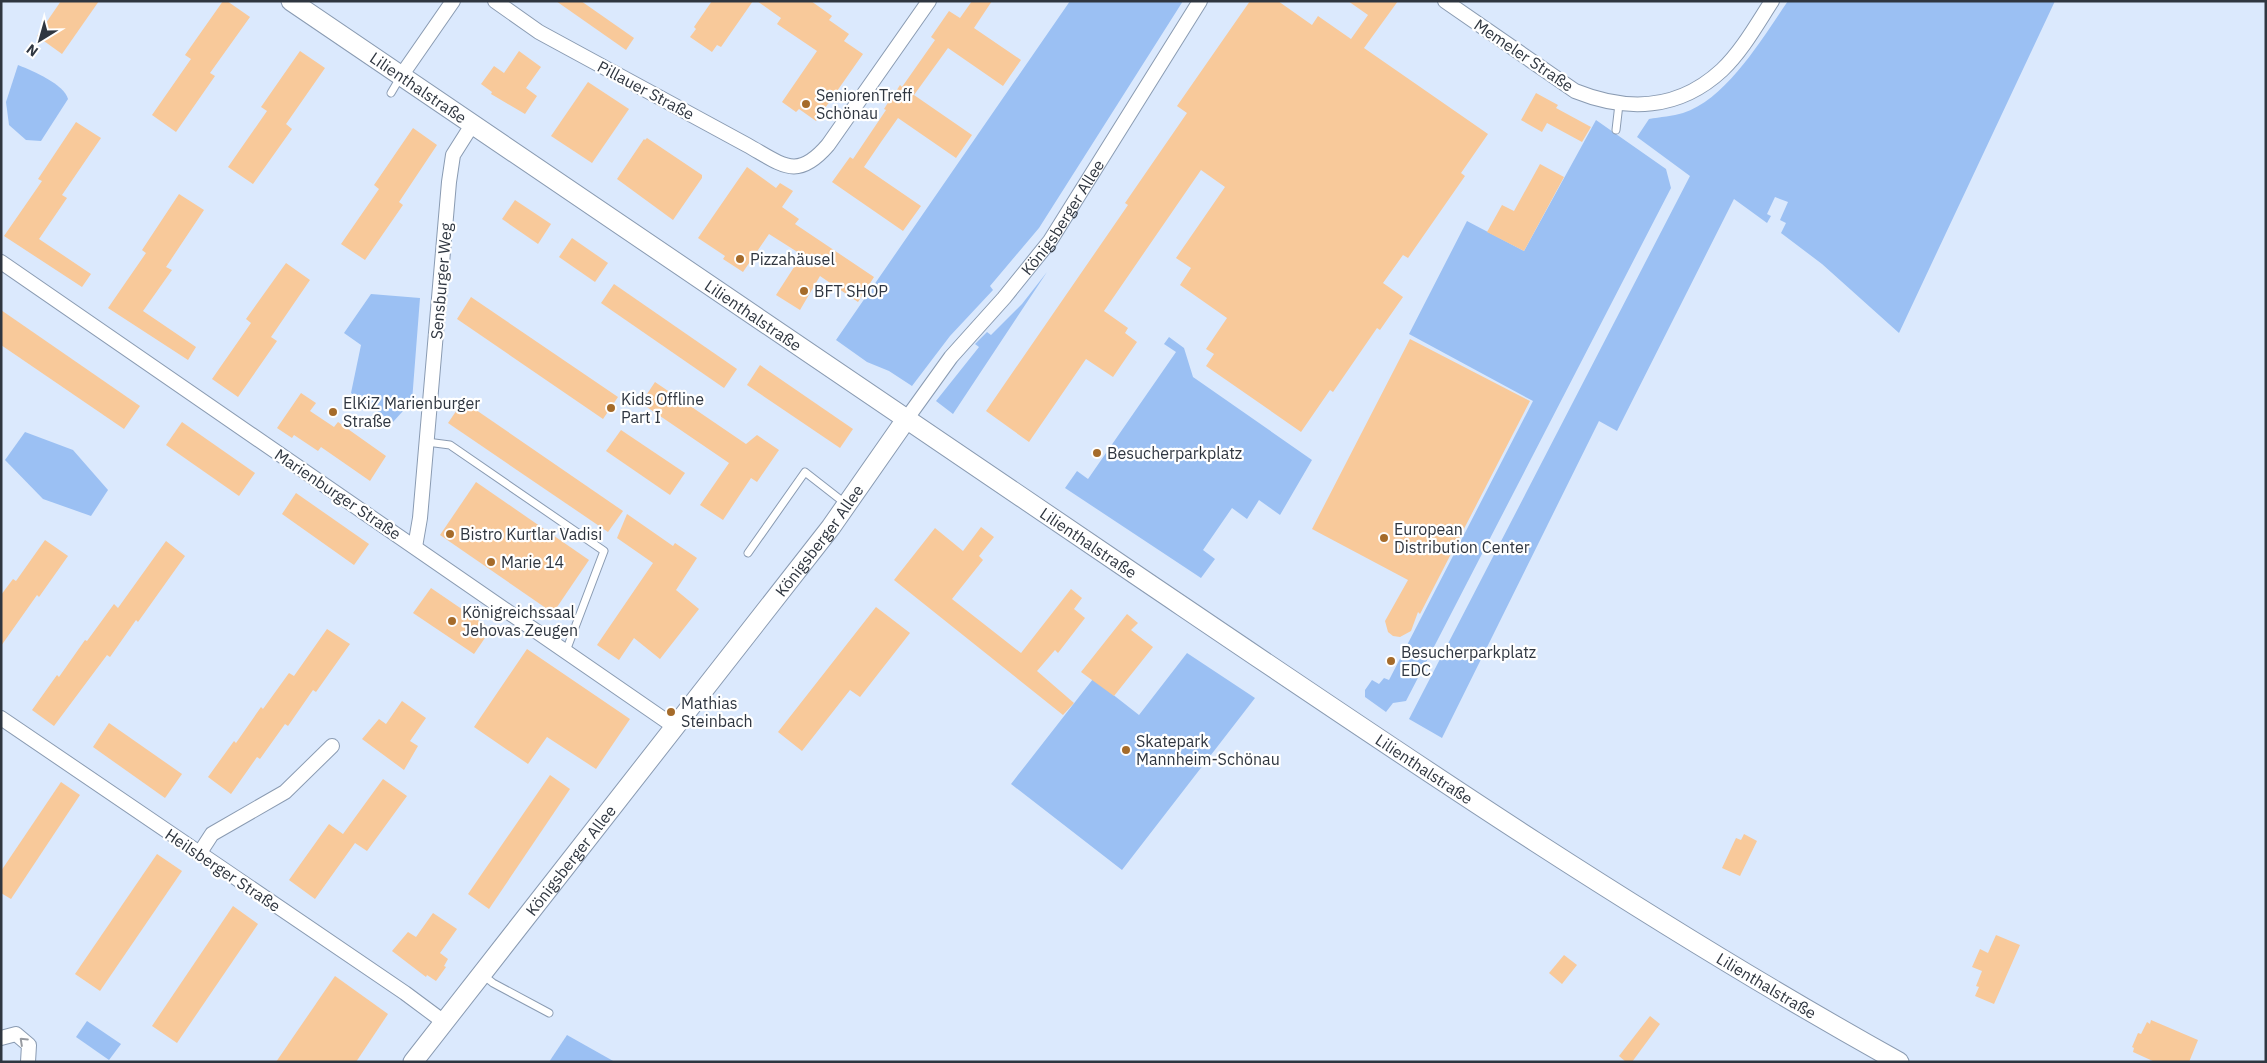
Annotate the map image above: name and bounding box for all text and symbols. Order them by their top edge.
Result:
street label: Memeler Straße [1470,14,1578,96]
north arrow [15,15,65,65]
text: N [23,40,42,61]
street label: Lilienthalstraße [366,48,471,128]
street label: Pillauer Straße [594,56,698,124]
place label: SeniorenTreff Schönau [816,85,912,123]
marker: SeniorenTreff Schönau [800,98,812,110]
street label: Königsberger Allee [1017,156,1108,279]
street label: Sensburger Weg [426,221,456,340]
place label: Pizzahäusel [750,249,835,269]
marker: Pizzahäusel [734,253,746,265]
street label: Lilienthalstraße [701,275,806,355]
place label: BFT SHOP [814,281,888,301]
marker: BFT SHOP [798,285,810,297]
place label: Kids Offline Part I [621,389,704,427]
place label: ElKiZ Marienburger Straße [343,393,480,431]
marker: Kids Offline Part I [605,402,617,414]
marker: ElKiZ Marienburger Straße [327,406,339,418]
place label: Besucherparkplatz [1107,443,1242,463]
street label: Marienburger Straße [271,444,405,544]
marker: Besucherparkplatz [1091,447,1103,459]
street label: Königsberger Allee [771,480,868,600]
street label: Lilienthalstraße [1036,503,1141,583]
place label: European Distribution Center [1394,519,1530,557]
place label: Bistro Kurtlar Vadisi [460,524,602,544]
marker: Bistro Kurtlar Vadisi [444,528,456,540]
marker: European Distribution Center [1378,532,1390,544]
place label: Marie 14 [501,552,564,572]
marker: Marie 14 [485,556,497,568]
place label: Königreichssaal Jehovas Zeugen [462,602,578,640]
marker: Königreichssaal Jehovas Zeugen [446,615,458,627]
place label: Besucherparkplatz EDC [1401,642,1536,680]
marker: Besucherparkplatz EDC [1385,655,1397,667]
place label: Mathias Steinbach [681,693,753,731]
marker: Mathias Steinbach [665,706,677,718]
street label: Lilienthalstraße [1372,730,1477,809]
place label: Skatepark Mannheim-Schönau [1136,731,1280,769]
marker: Skatepark Mannheim-Schönau [1120,744,1132,756]
street label: Königsberger Allee [521,801,620,920]
street label: Heilsberger Straße [161,824,285,916]
street label: Lilienthalstraße [1713,948,1820,1023]
one-way arrow [19,1037,28,1046]

